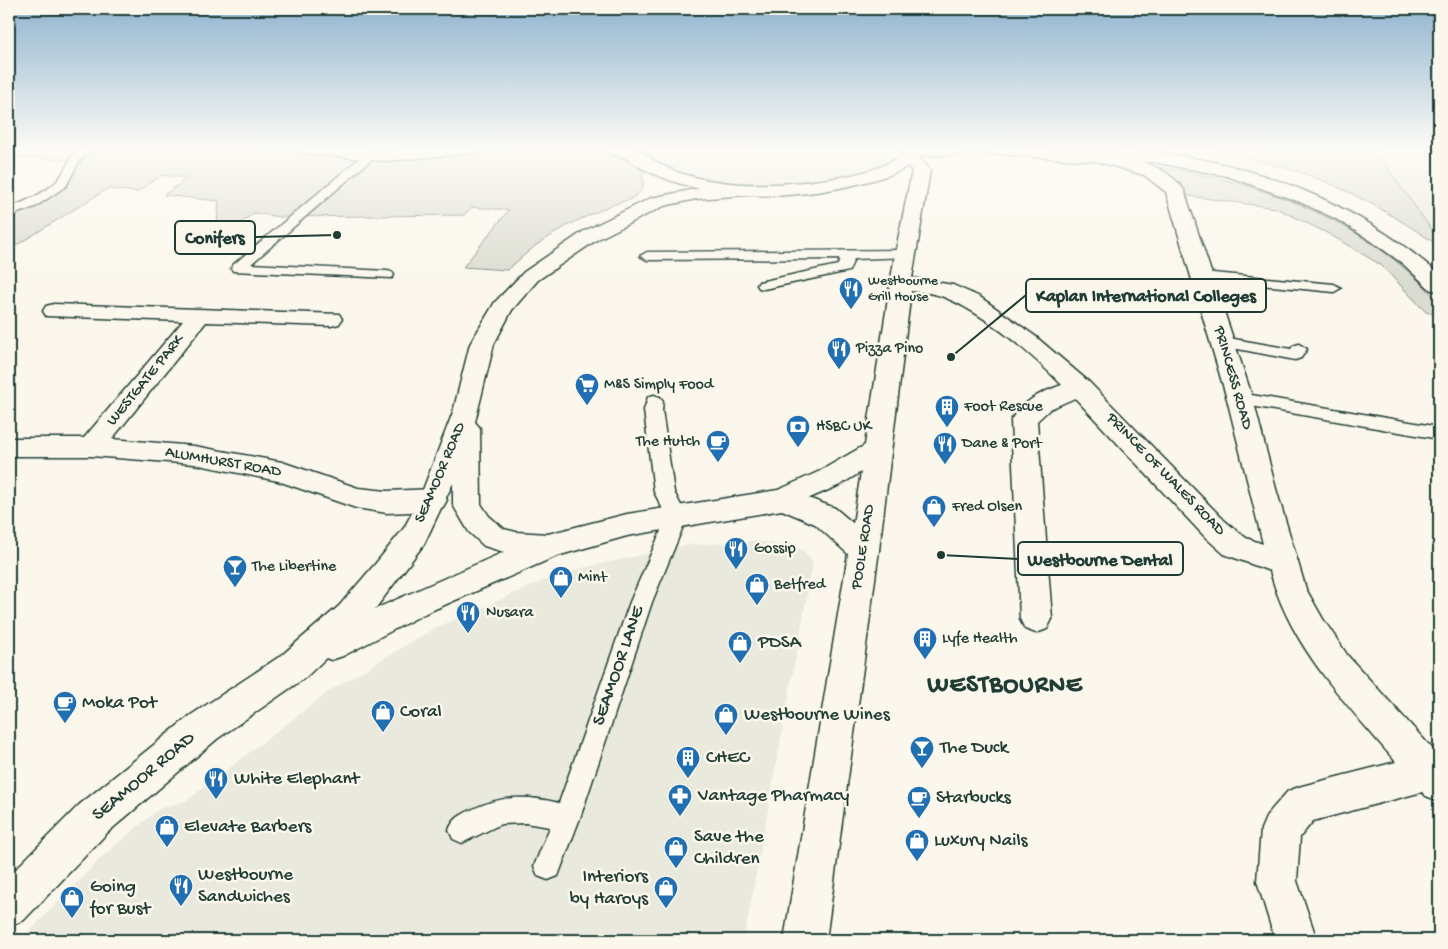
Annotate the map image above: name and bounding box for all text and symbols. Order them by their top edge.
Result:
callout: Conifers [175,221,255,254]
text: Conifers [184,229,246,250]
place label: Westbourne Grill House [868,273,939,306]
restaurant icon: Westbourne Grill House [838,276,864,310]
callout: Kaplan International Colleges [1026,279,1266,312]
text: Kaplan International Colleges [1035,287,1257,308]
street label: PRINCESS ROAD [1208,323,1256,432]
street label: WESTGATE PARK [103,330,190,431]
restaurant icon: Pizza Pino [826,336,852,370]
place label: Pizza Pino [855,340,923,359]
supermarket icon: M&S Simply Food [574,372,600,406]
place label: M&S Simply Food [604,376,715,395]
building icon: Foot Rescue [934,394,960,428]
place label: Foot Rescue [963,398,1044,417]
street label: PRINCE OF WALES ROAD [1101,409,1229,541]
bank icon: HSBC UK [785,414,811,448]
place label: HSBC UK [816,418,873,437]
street label: SEAMOOR ROAD [411,419,471,526]
cafe icon: The Hutch [705,429,731,463]
restaurant icon: Dane & Port [932,431,958,465]
place label: The Hutch [635,433,700,452]
place label: Dane & Port [961,435,1043,454]
street label: ALUMHURST ROAD [163,443,283,483]
shop icon: Fred Olsen [921,494,947,528]
place label: Fred Olsen [951,498,1023,517]
street label: POOLE ROAD [848,503,880,592]
restaurant icon: Gossip [723,536,749,570]
place label: Gossip [754,540,796,559]
callout: Westbourne Dental [1018,542,1183,575]
text: Westbourne Dental [1026,551,1173,572]
bar icon: The Libertine [222,554,248,588]
place label: The Libertine [251,558,337,577]
shop icon: Mint [548,565,574,599]
place label: Mint [578,569,608,588]
shop icon: Betfred [744,572,770,606]
place label: Betfred [773,576,827,595]
restaurant icon: Nusara [455,600,481,634]
street label: SEAMOOR LANE [588,602,651,729]
place label: Nusara [486,604,534,623]
building icon: Lyfe Health [912,626,938,660]
shop icon: PDSA [727,630,753,664]
place label: Lyfe Health [942,630,1018,649]
place label: PDSA [757,632,803,655]
district label: WESTBOURNE [926,672,1083,701]
cafe icon: Moka Pot [52,690,78,724]
place label: Moka Pot [82,692,159,715]
shop icon: Coral [370,699,396,733]
place label: Coral [400,701,442,724]
shop icon: Westbourne Wines [713,702,739,736]
place label: Westbourne Wines [744,704,891,727]
street label: SEAMOOR ROAD [88,727,201,827]
bar icon: The Duck [909,735,935,769]
place label: The Duck [939,737,1010,760]
building icon: CHEC [675,745,701,779]
place label: CHEC [706,747,751,770]
restaurant icon: White Elephant [203,766,229,800]
place label: White Elephant [234,768,361,791]
pharmacy icon: Vantage Pharmacy [667,783,693,817]
place label: Vantage Pharmacy [697,785,850,808]
cafe icon: Starbucks [906,785,932,819]
place label: Starbucks [936,787,1012,810]
shop icon: Elevate Barbers [154,814,180,848]
place label: Elevate Barbers [184,816,312,839]
place label: Save the Children [694,826,764,871]
shop icon: Luxury Nails [904,828,930,862]
place label: Luxury Nails [934,830,1029,853]
shop icon: Save the Children [663,835,689,869]
place label: Westbourne Sandwiches [198,864,293,909]
place label: Interiors by Haroys [570,866,649,911]
restaurant icon: Westbourne Sandwiches [168,873,194,907]
shop icon: Interiors by Haroys [653,875,679,909]
place label: Going for Bust [89,876,153,921]
shop icon: Going for Bust [59,885,85,919]

